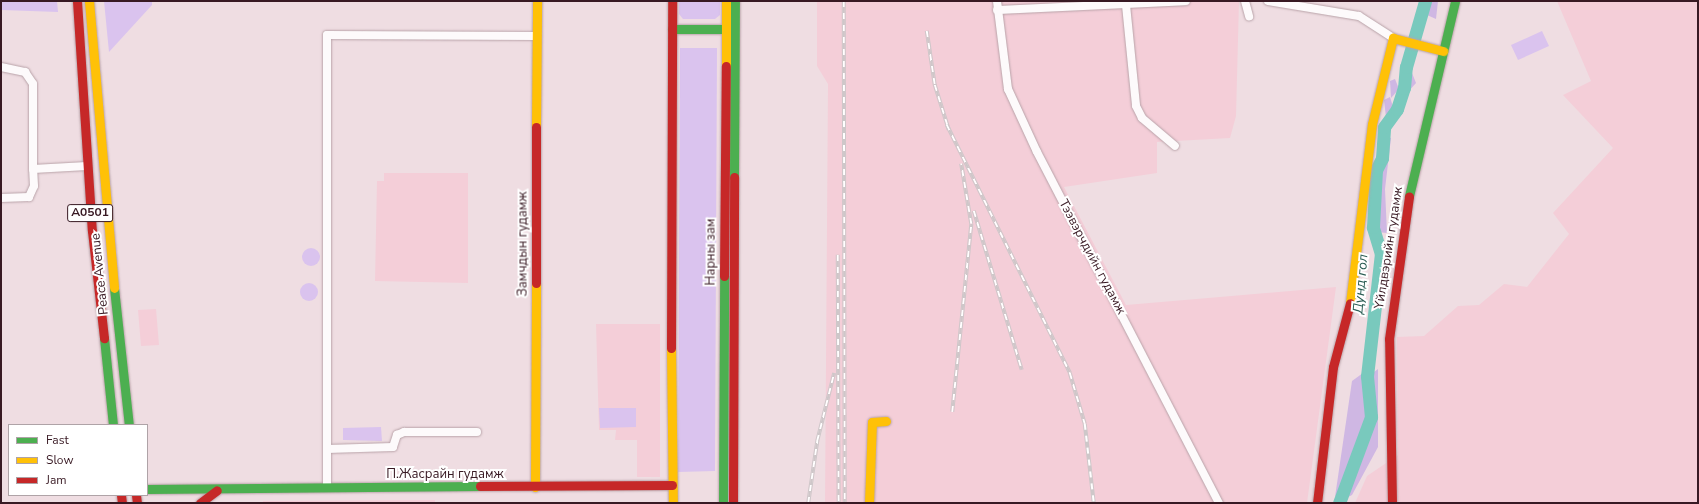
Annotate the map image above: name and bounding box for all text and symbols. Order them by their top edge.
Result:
street label: Yйлдвэрийн гудамж [1372,186,1406,310]
street label: Замчдын гудамж [515,191,531,297]
street label: Тээвэрчдийн гудамж [1055,197,1129,317]
road number: A0501 [67,203,113,223]
street label: Нарны зам [703,218,719,286]
street label: Peace Avenue [88,232,112,316]
water label: Дунд гол [1350,253,1372,315]
legend [8,424,148,496]
text: Fast [46,432,69,448]
text: Slow [46,452,74,468]
street label: П.Жасрайн гудамж [386,466,504,482]
text: Jam [46,472,67,488]

